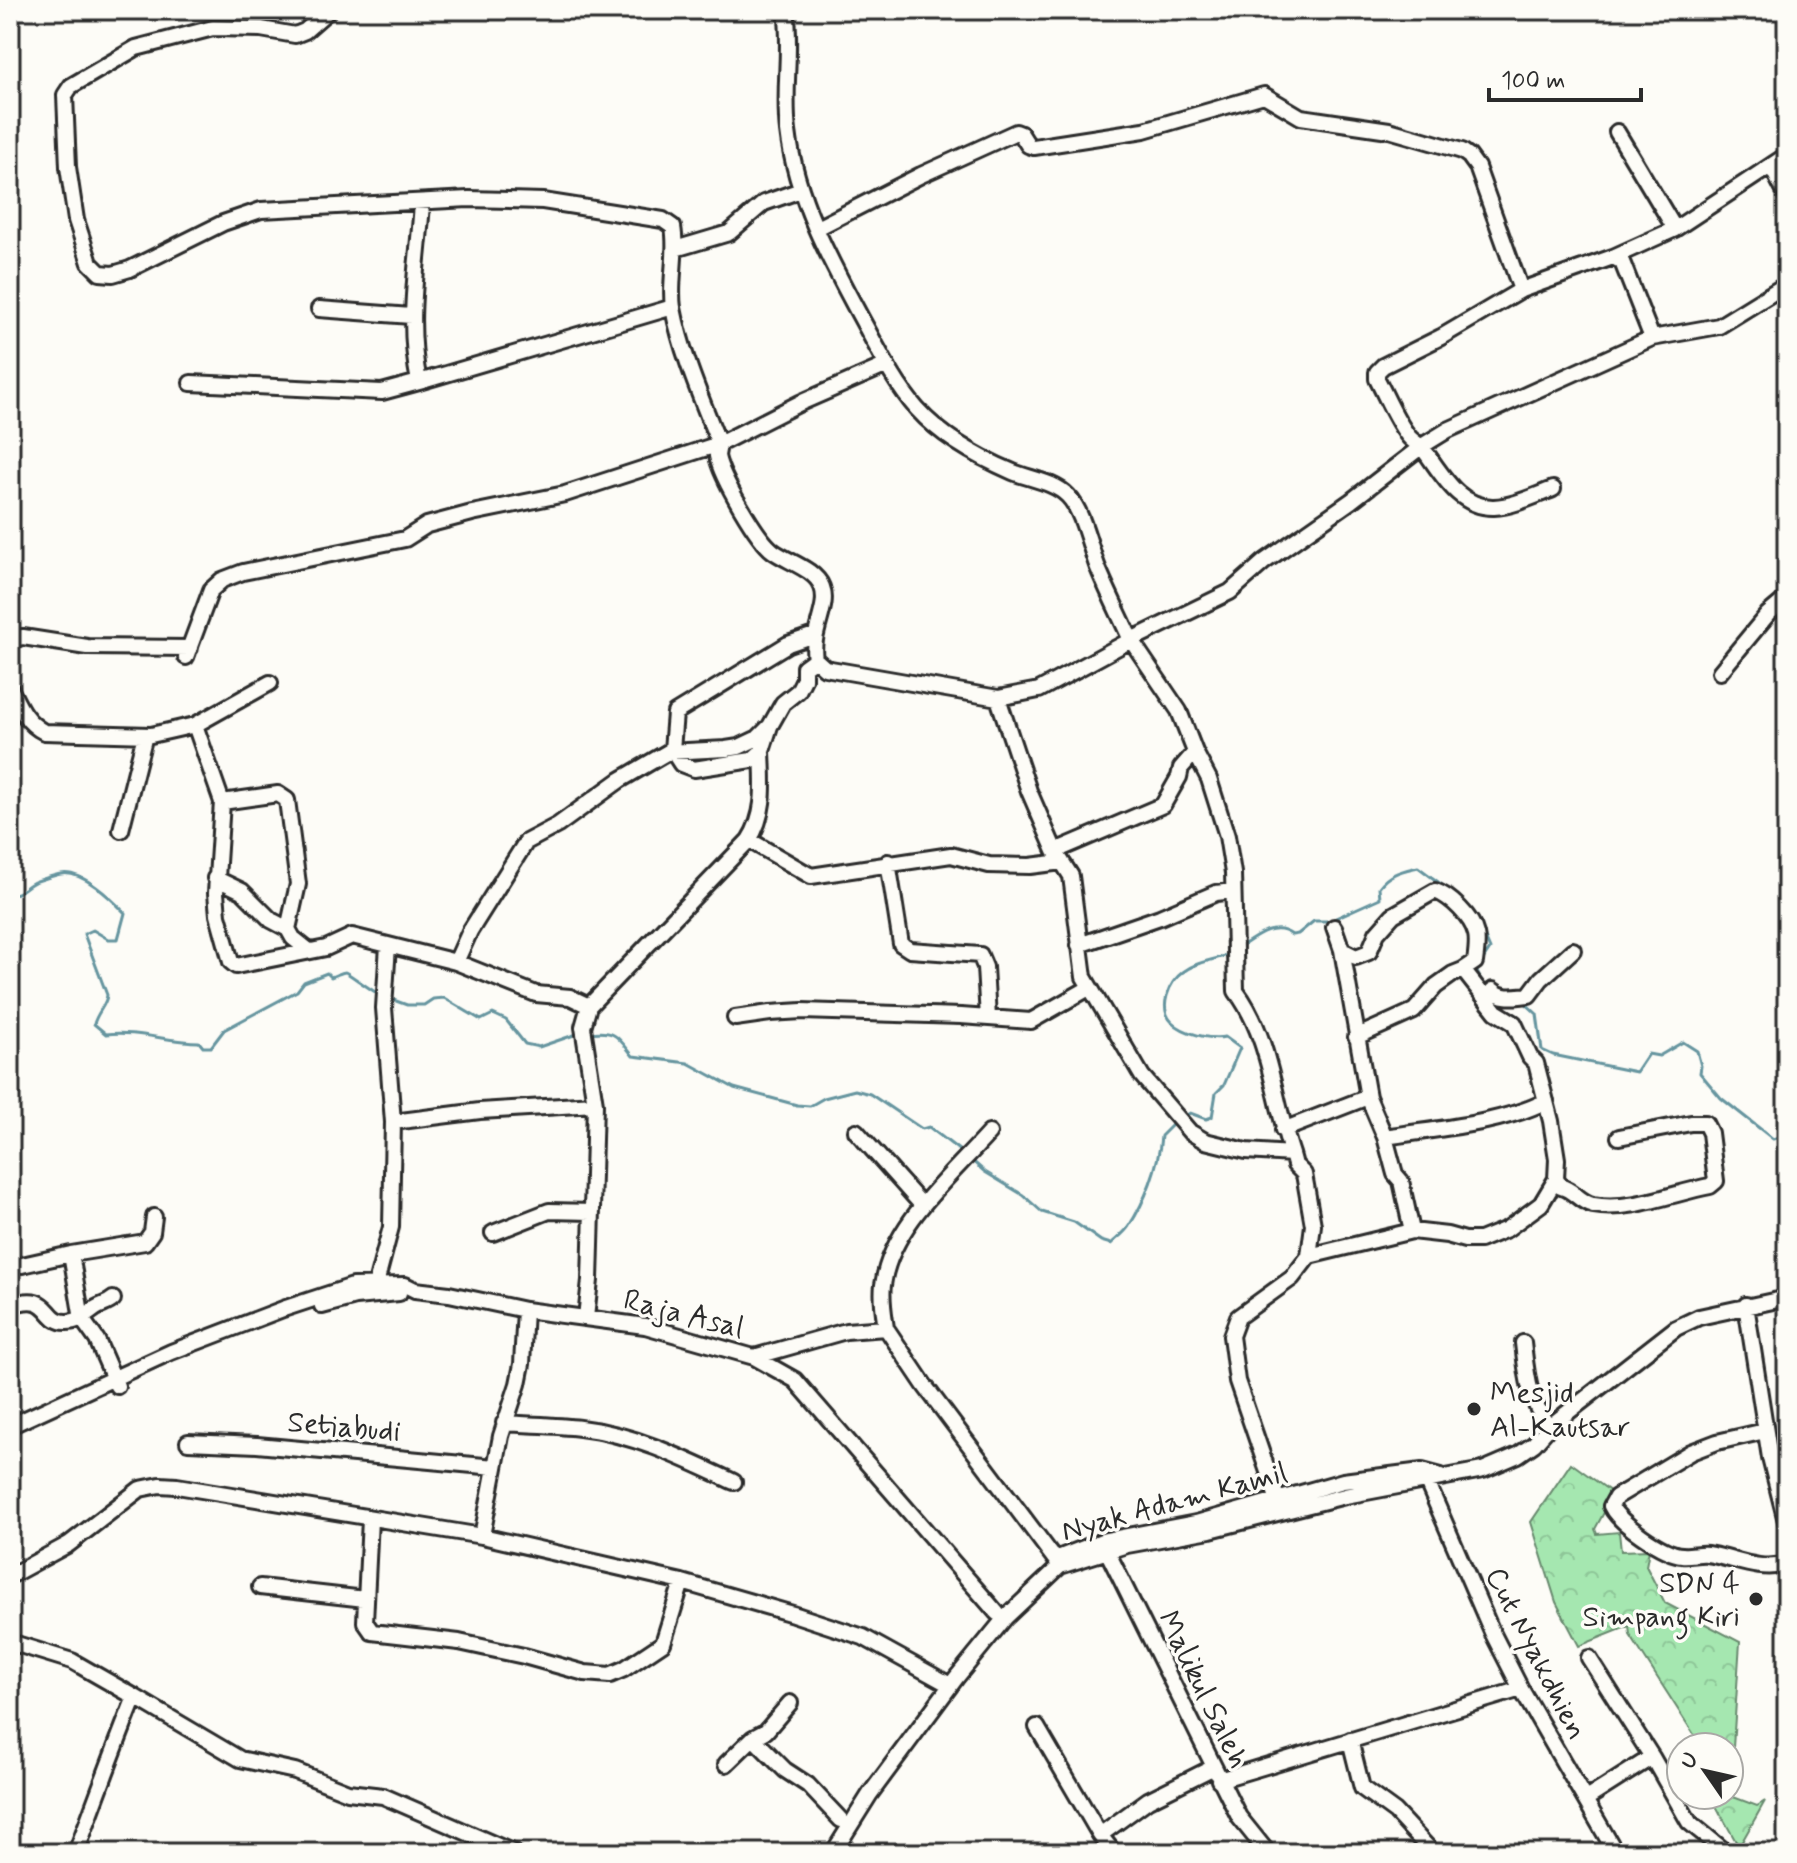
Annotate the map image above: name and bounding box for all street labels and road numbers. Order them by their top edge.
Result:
street label: Raja Asal [619,1281,748,1348]
street label: Setiabudi [286,1403,402,1452]
street label: Nyak Adam Kamil [1057,1454,1292,1551]
street label: Cut Nyakdhien [1476,1561,1596,1747]
street label: Malikul Saleh [1148,1604,1258,1775]

